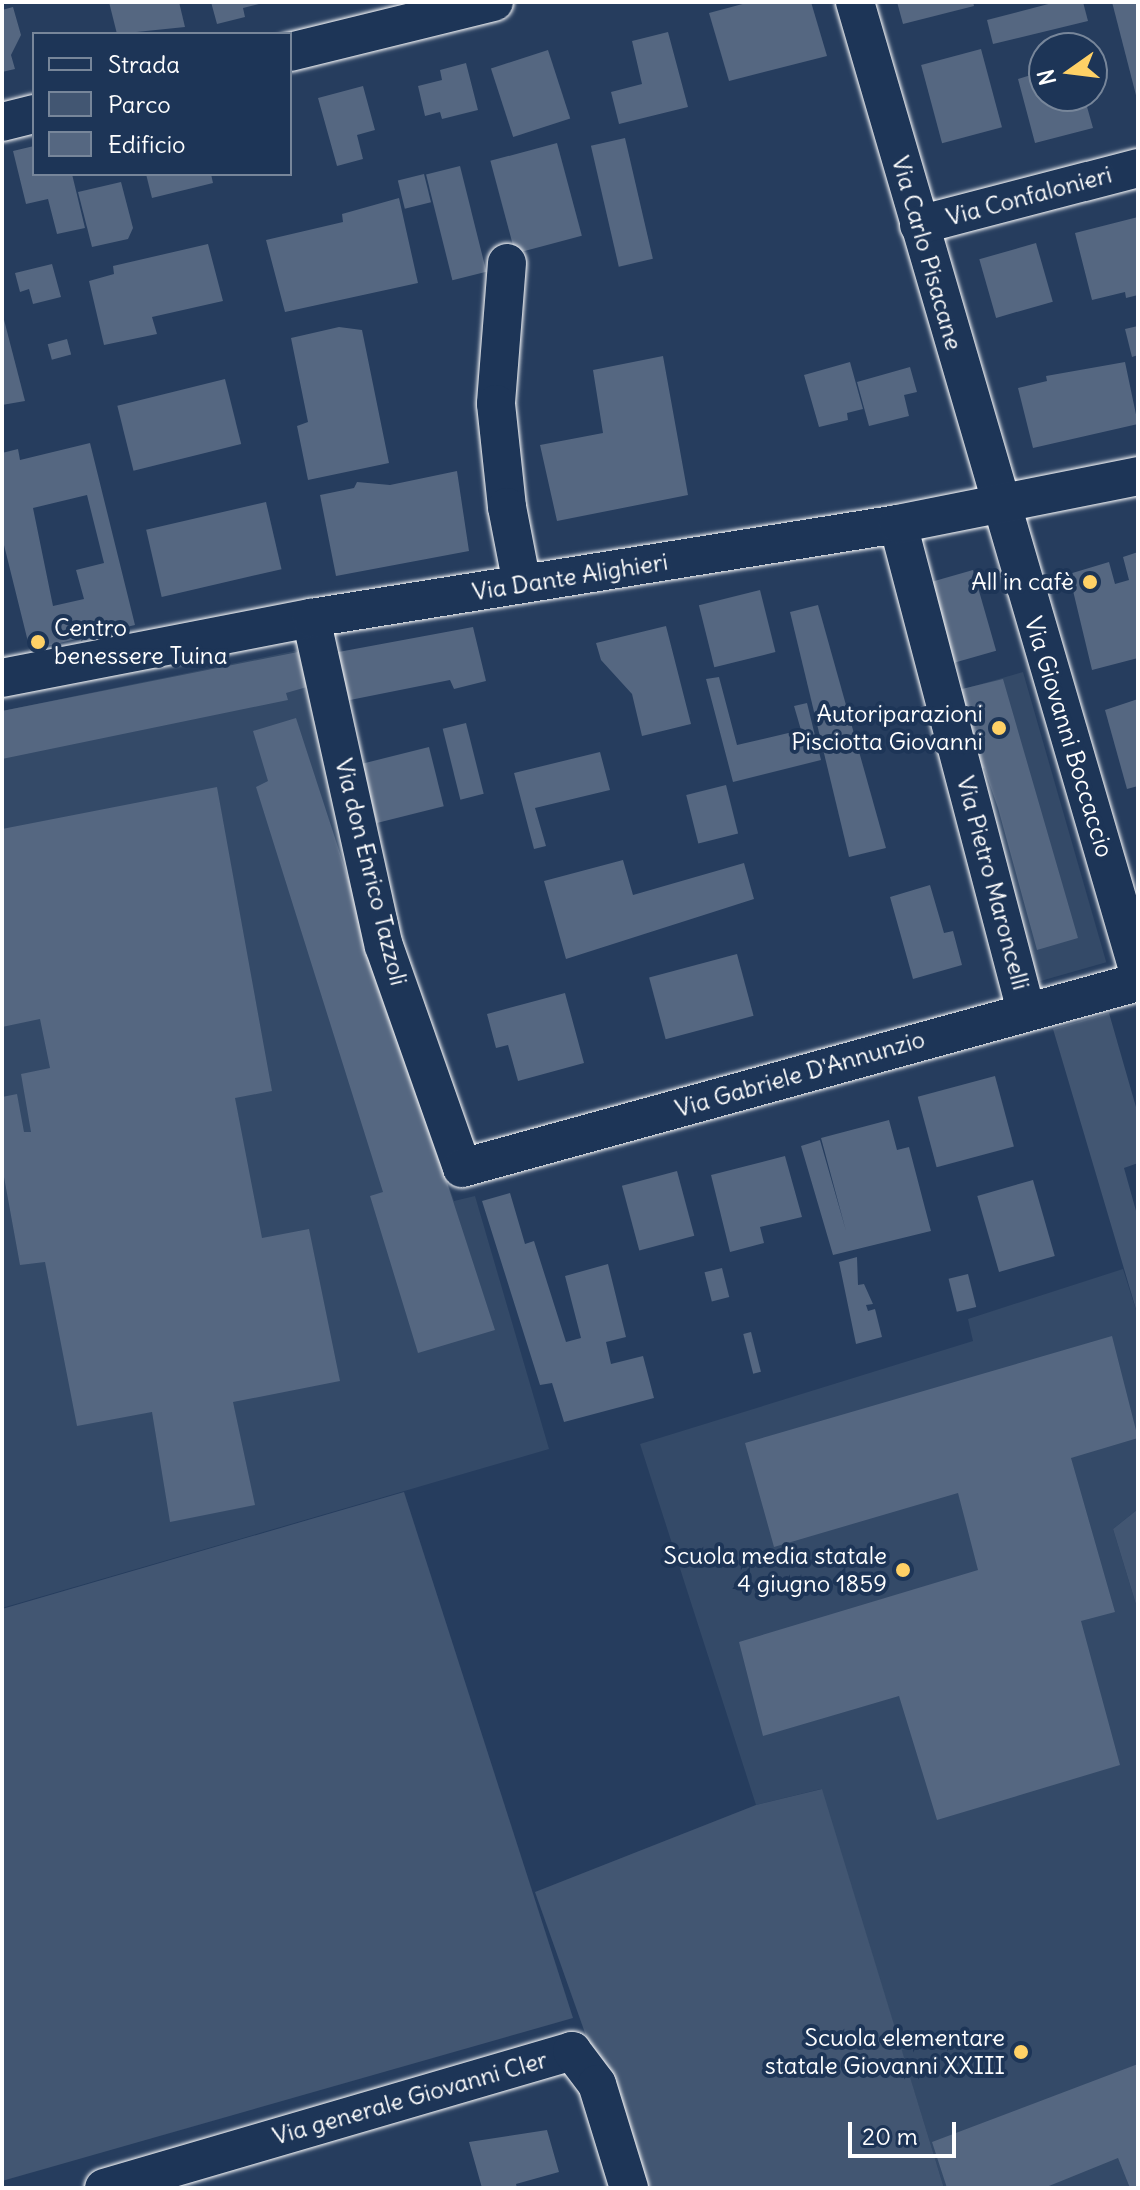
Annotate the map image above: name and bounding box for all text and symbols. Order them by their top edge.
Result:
legend [32,32,292,176]
north arrow [1028,32,1108,112]
text: Strada [108,49,180,79]
text: N [1031,67,1062,88]
text: Parco [108,89,171,119]
text: Edificio [108,129,186,159]
street label: Via Carlo Pisacane [886,153,968,353]
street label: Via Confalonieri [943,160,1115,232]
street label: Via Dante Alighieri [470,547,670,607]
place label: All in cafè [971,568,1074,596]
marker: All in cafè [1081,573,1099,591]
street label: Via Giovanni Boccaccio [1019,613,1119,861]
place label: Centro benessere Tuina [54,614,227,670]
marker: Centro benessere Tuina [29,633,47,651]
place label: Autoriparazioni Pisciotta Giovanni [791,700,983,756]
marker: Autoriparazioni Pisciotta Giovanni [990,719,1008,737]
street label: Via don Enrico Tazzoli [329,756,413,988]
street label: Via Pietro Maroncelli [951,773,1035,993]
street label: Via Gabriele D'Annunzio [672,1025,928,1123]
place label: Scuola media statale 4 giugno 1859 [664,1542,887,1598]
marker: Scuola media statale 4 giugno 1859 [894,1561,912,1579]
place label: Scuola elementare statale Giovanni XXIII [765,2024,1005,2080]
marker: Scuola elementare statale Giovanni XXIII [1012,2043,1030,2061]
street label: Via generale Giovanni Cler [269,2045,551,2151]
scale bar [852,2106,960,2156]
text: 20 m [862,2121,918,2151]

